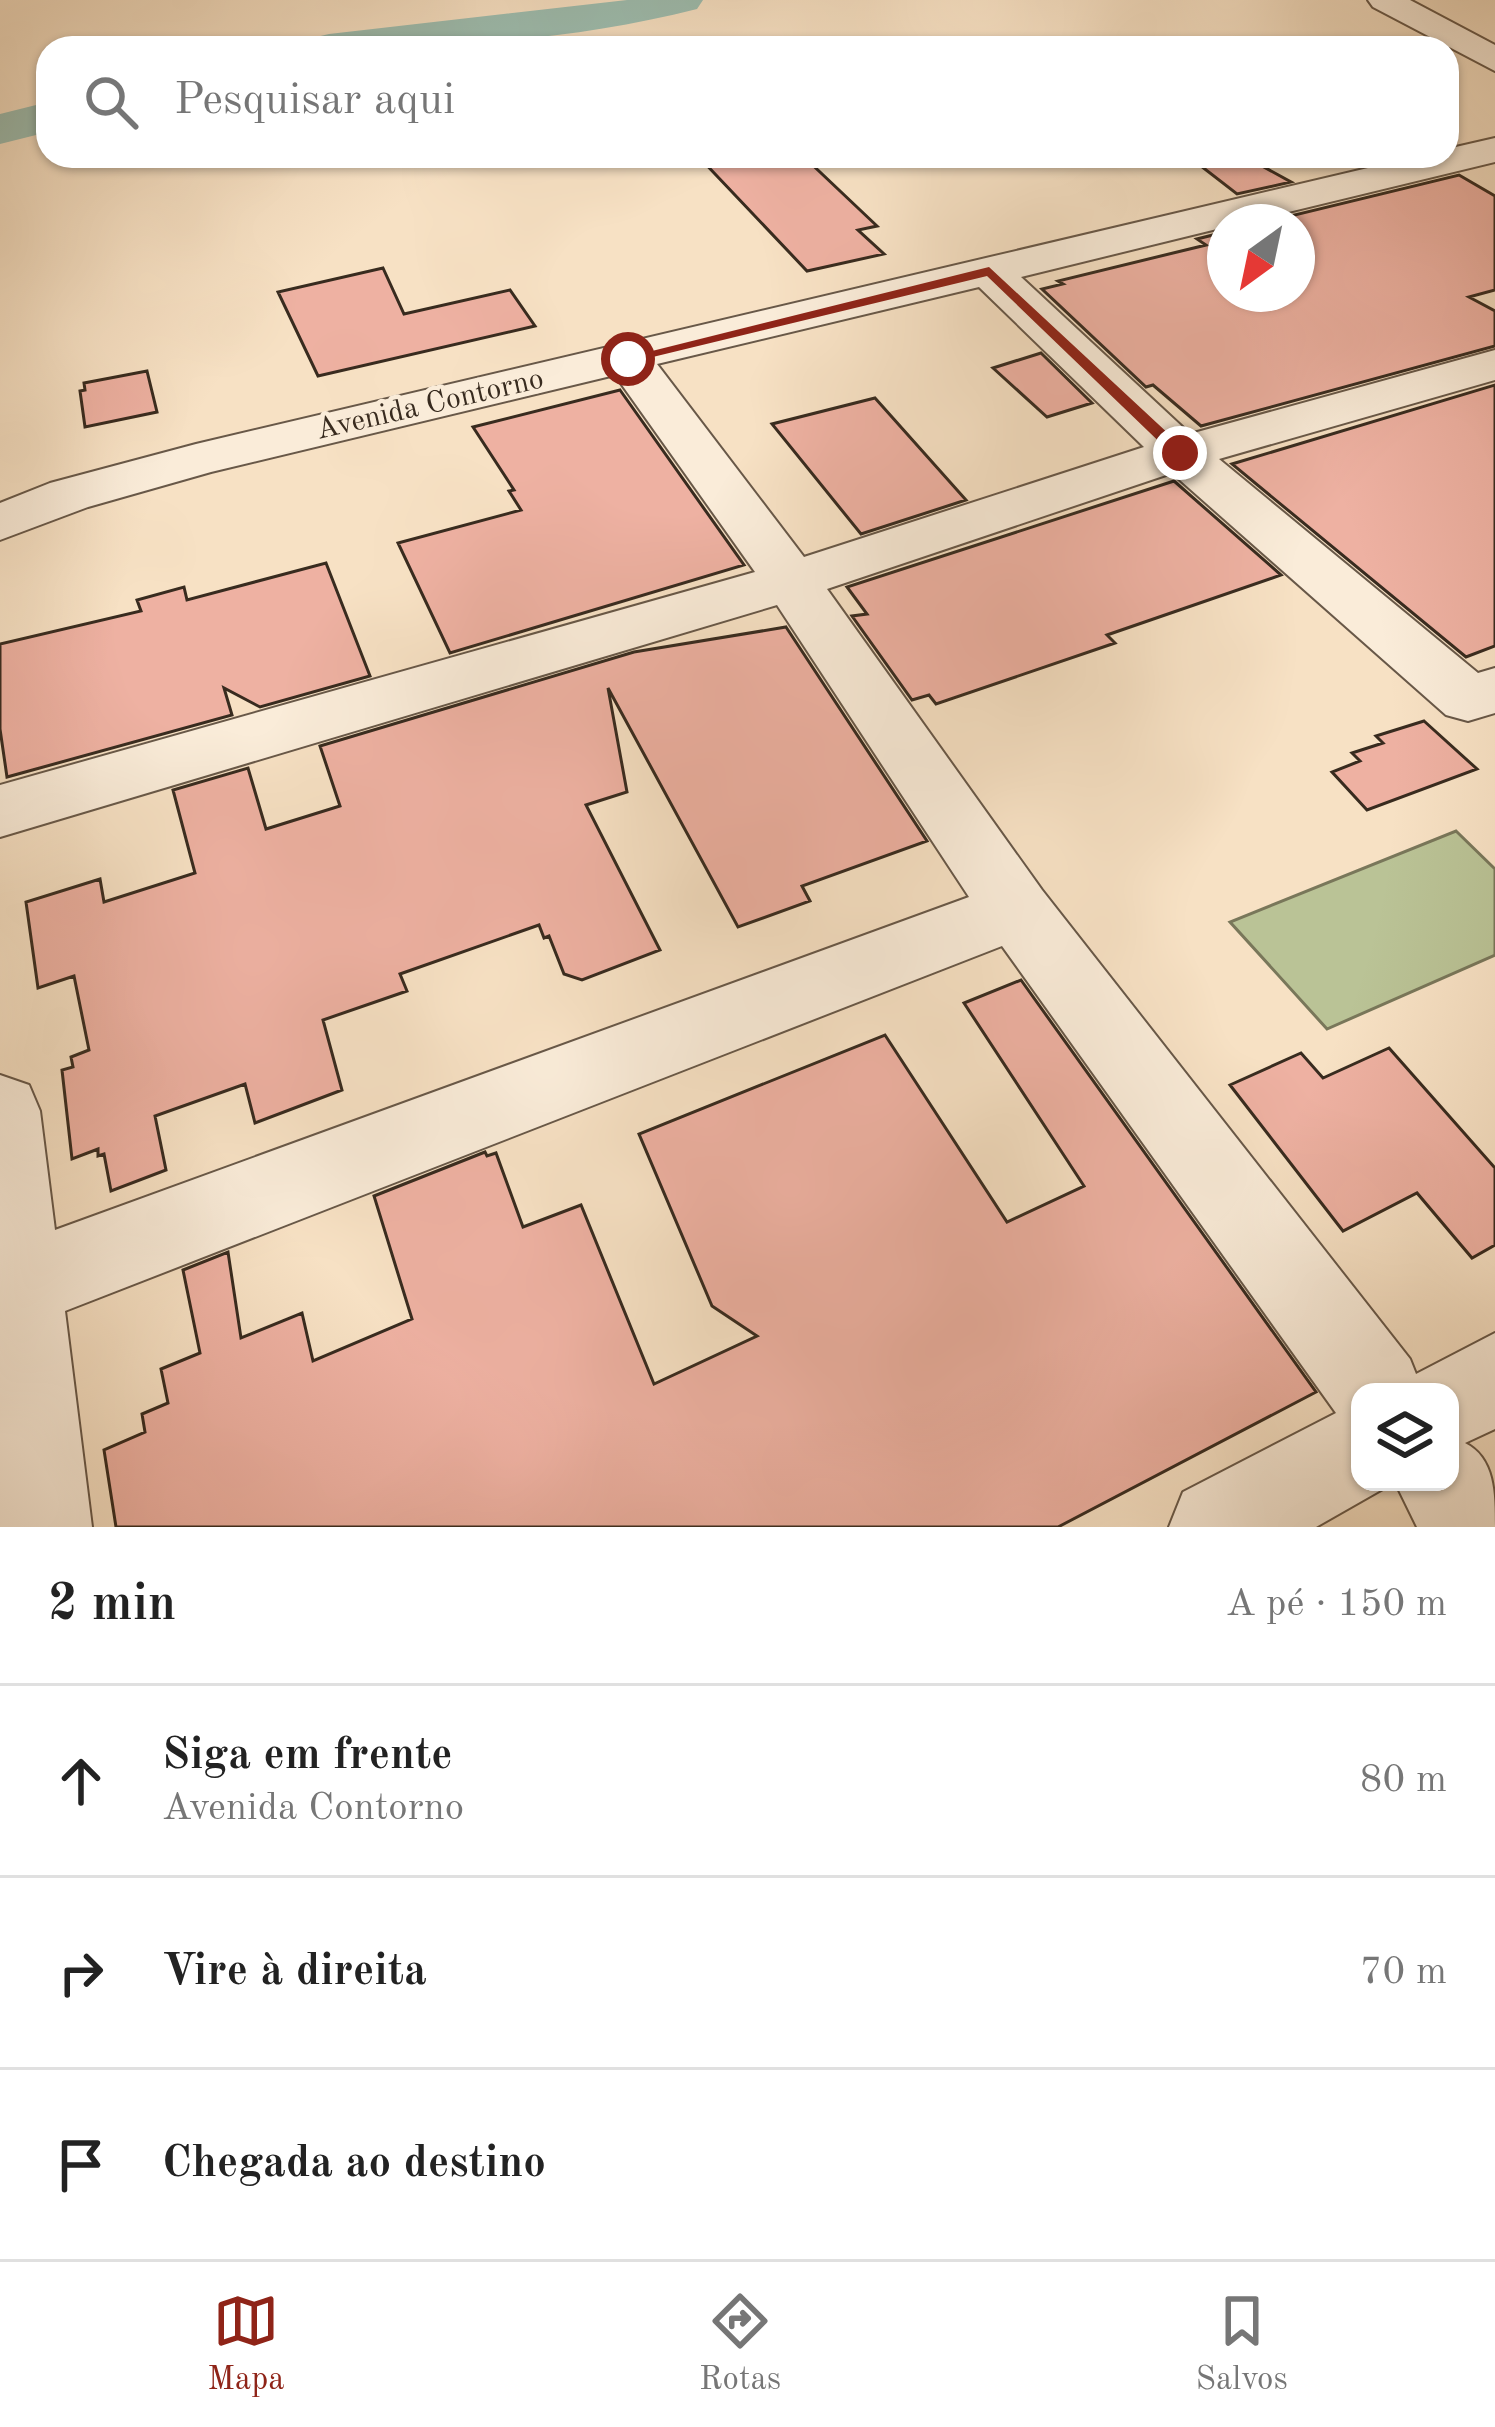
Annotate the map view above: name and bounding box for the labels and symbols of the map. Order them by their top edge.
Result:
north arrow [1207,204,1315,312]
route start [601,332,655,386]
street label: Avenida Contorno [313,364,547,446]
route end [1153,426,1207,480]

